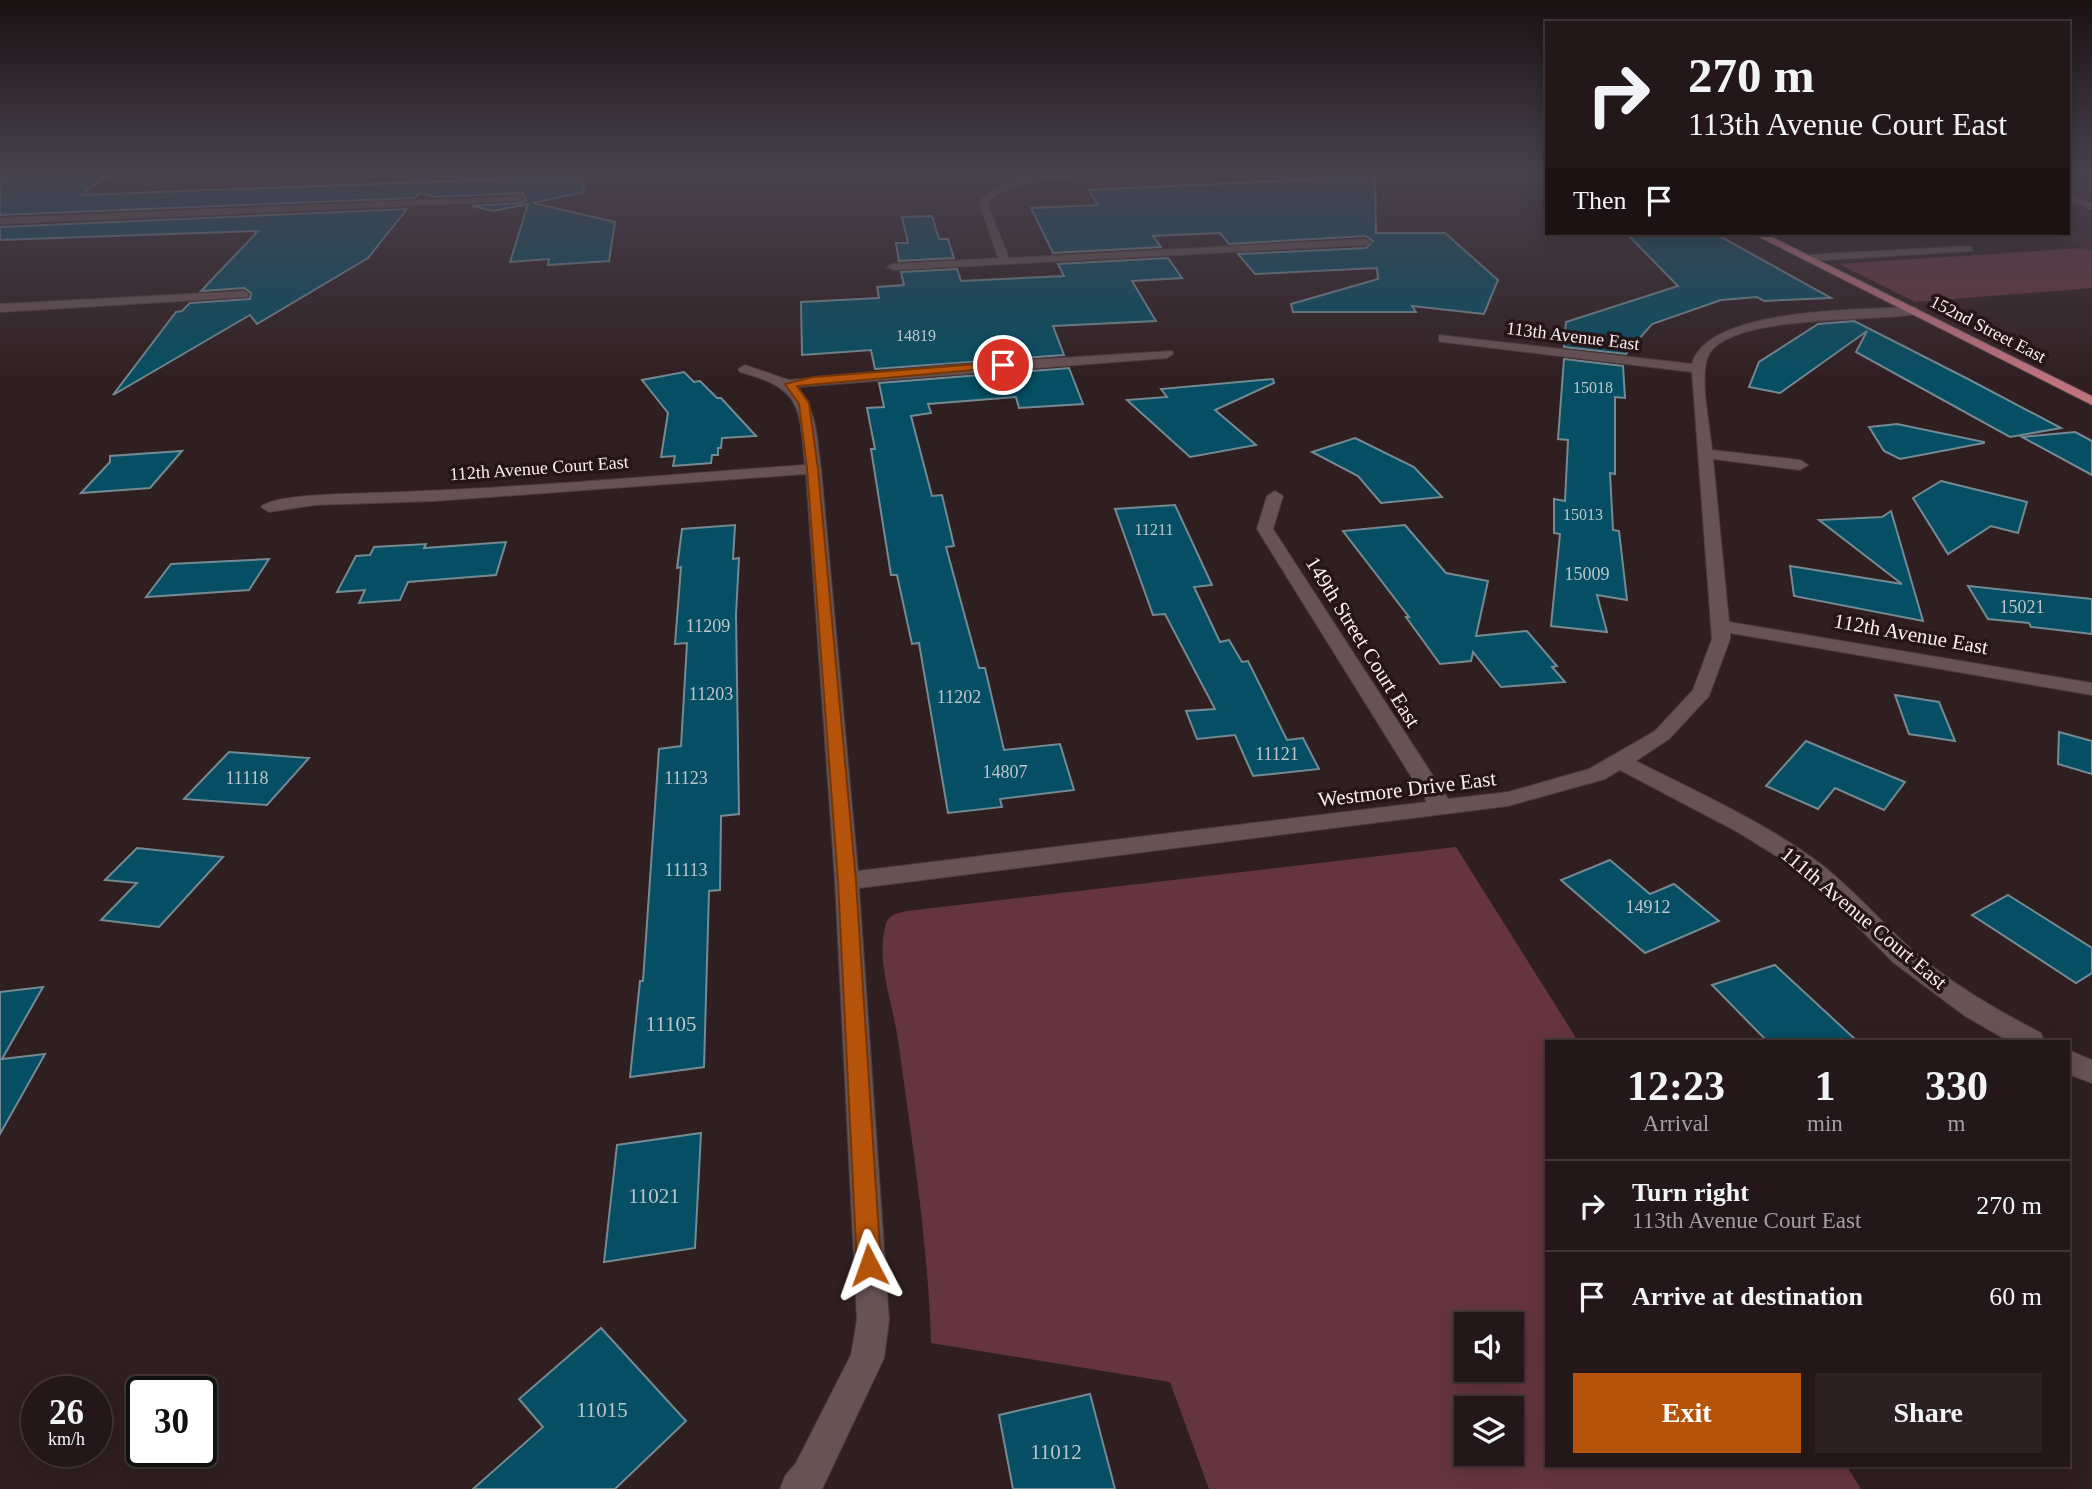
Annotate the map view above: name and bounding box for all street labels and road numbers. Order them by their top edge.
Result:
street label: 152nd Street East [1927,291,2049,367]
street label: 113th Avenue East [1505,318,1641,354]
street label: 112th Avenue Court East [449,452,629,484]
street label: 149th Street Court East [1301,552,1425,732]
street label: 112th Avenue East [1832,609,1990,659]
street label: Westmore Drive East [1317,766,1497,812]
street label: 111th Avenue Court East [1776,842,1952,994]

